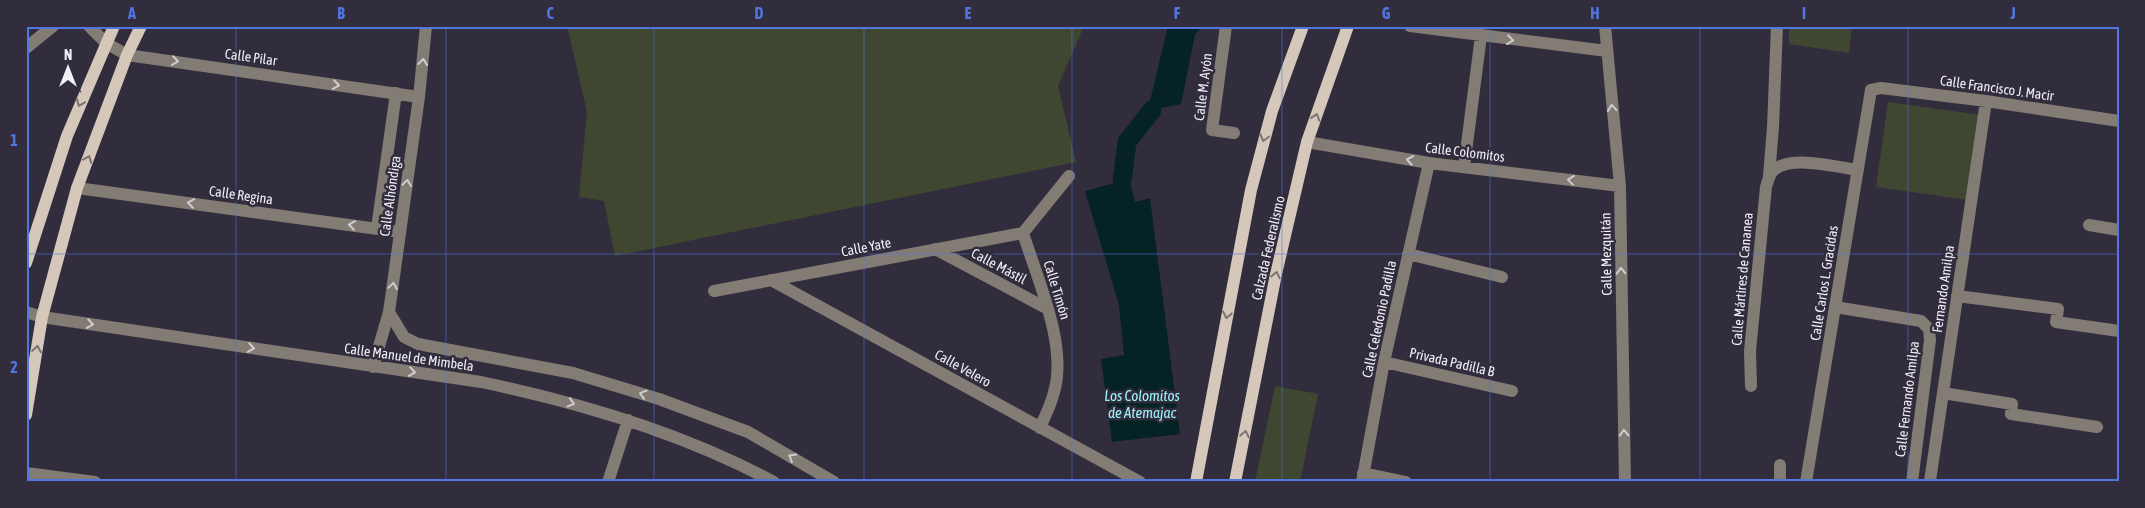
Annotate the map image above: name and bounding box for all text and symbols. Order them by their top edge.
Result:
text: A [127,4,136,22]
text: B [337,4,345,22]
text: C [546,4,554,22]
text: D [755,4,764,22]
text: E [965,4,972,22]
text: F [1174,4,1181,22]
text: G [1382,4,1391,22]
text: H [1590,4,1600,22]
text: I [1802,4,1806,22]
text: J [2009,4,2016,22]
one-way arrow [1506,34,1514,45]
north arrow [42,42,92,92]
street label: Calle Pilar [224,45,279,69]
text: N [64,47,72,63]
street label: Calle M. Ayón [1191,52,1215,122]
one-way arrow [171,56,180,66]
one-way arrow [417,57,428,65]
street label: Calle Francisco J. Macir [1939,72,2056,104]
one-way arrow [332,79,340,89]
one-way arrow [76,98,87,107]
one-way arrow [1607,104,1618,112]
one-way arrow [1310,113,1320,122]
text: 1 [10,131,18,149]
one-way arrow [1259,134,1269,142]
street label: Calle Colomitos [1424,139,1506,165]
one-way arrow [82,155,92,164]
street label: Calle Alhóndiga [376,155,404,237]
one-way arrow [1406,156,1414,166]
one-way arrow [1567,175,1575,186]
one-way arrow [401,179,412,187]
street label: Calle Regina [208,183,274,207]
street label: Calzada Federalismo [1248,194,1288,302]
one-way arrow [187,198,195,209]
street label: Calle Mezquitán [1597,212,1615,296]
street label: Calle Mártires de Cananea [1728,212,1756,346]
one-way arrow [348,220,356,231]
street label: Calle Carlos L. Gracidas [1807,224,1841,342]
street label: Calle Yate [840,234,892,260]
street label: Fernando Amilpa [1929,244,1957,334]
street label: Calle Mástil [969,245,1030,287]
street label: Calle Timón [1040,259,1074,321]
street label: Calle Celedonio Padilla [1359,259,1399,379]
one-way arrow [1616,266,1626,274]
one-way arrow [1270,270,1281,279]
one-way arrow [387,281,398,289]
one-way arrow [1223,310,1233,319]
one-way arrow [86,318,94,329]
street label: Calle Manuel de Mimbela [343,340,475,374]
street label: Calle Fernando Amilpa [1892,340,1922,458]
one-way arrow [246,343,255,353]
street label: Privada Padilla B [1408,344,1496,380]
one-way arrow [31,345,41,354]
street label: Calle Velero [932,346,994,390]
text: 2 [10,358,18,376]
one-way arrow [407,367,416,377]
water label: Los Colomitos de Atemajac [1104,387,1180,421]
one-way arrow [639,389,647,399]
one-way arrow [566,397,575,408]
one-way arrow [1619,429,1629,436]
one-way arrow [1239,430,1249,438]
one-way arrow [788,454,797,464]

